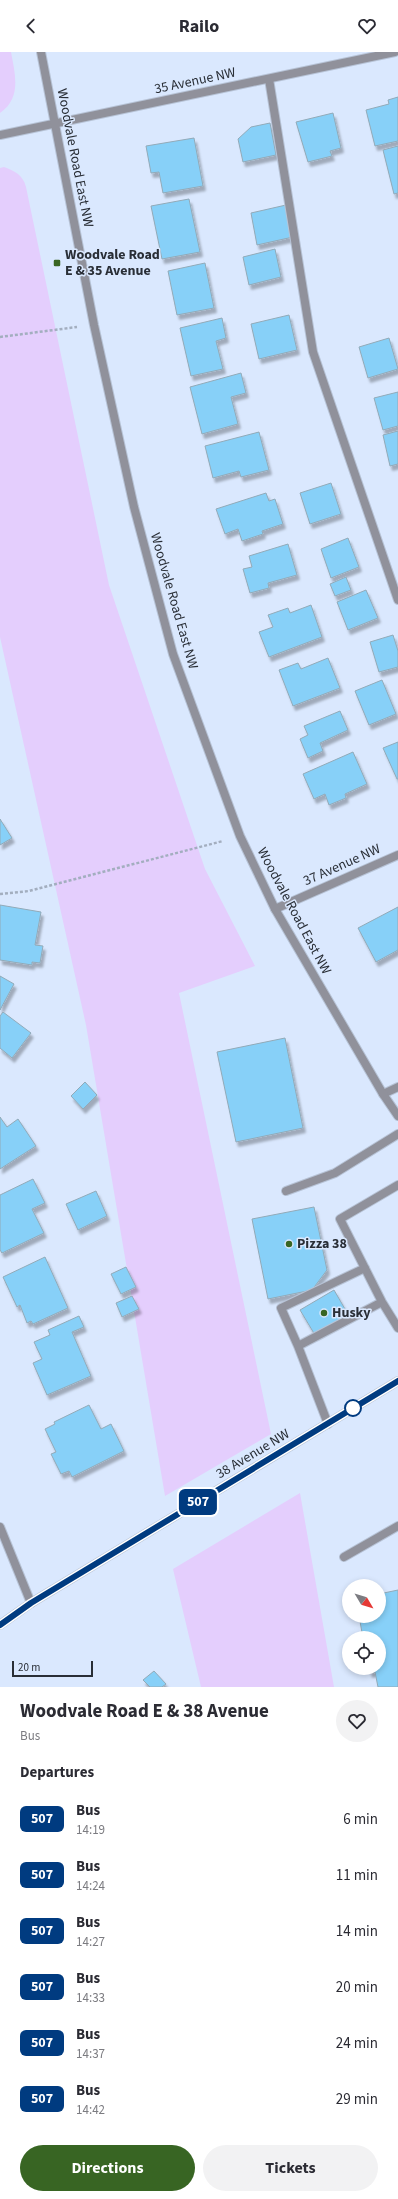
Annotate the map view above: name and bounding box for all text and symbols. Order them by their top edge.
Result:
text: Railo [179,14,219,39]
icon: back [20,15,42,37]
icon: heart [356,15,378,37]
street label: 35 Avenue NW [152,63,238,99]
street label: Woodvale Road East NW [52,87,98,229]
place label: Woodvale Road E & 35 Avenue [65,245,160,281]
marker: Woodvale Road E & 35 Avenue [52,258,62,268]
street label: Woodvale Road East NW [145,530,203,672]
street label: 37 Avenue NW [300,839,384,891]
street label: Woodvale Road East NW [252,844,336,978]
place label: Pizza 38 [297,1234,347,1254]
marker: Pizza 38 [284,1239,294,1249]
place label: Husky [332,1303,371,1323]
marker: Husky [319,1308,329,1318]
unlabelled marker [344,1399,362,1417]
street label: 38 Avenue NW [212,1424,294,1484]
line badge: 507 [175,1489,221,1515]
text: 507 [187,1492,209,1512]
north arrow [342,1579,386,1623]
map controls [342,1579,386,1675]
button: locate [342,1631,386,1675]
scale bar [12,1659,93,1678]
text: 20 m [18,1660,40,1675]
text: Woodvale Road E & 38 Avenue [20,1698,269,1725]
button: heart [336,1700,378,1742]
text: Bus [20,1727,40,1745]
text: Departures [20,1762,94,1783]
text: Bus [76,1800,100,1821]
text: 507 [31,1809,53,1829]
text: 6 min [343,1809,378,1830]
text: 14:19 [76,1821,105,1839]
text: Bus [76,1856,100,1877]
text: 507 [31,1865,53,1885]
text: 11 min [336,1865,378,1886]
text: 14:24 [76,1877,105,1895]
text: Bus [76,1912,100,1933]
text: 507 [31,1921,53,1941]
text: 14 min [336,1921,378,1942]
text: 14:27 [76,1933,105,1951]
text: Bus [76,1968,100,1989]
text: 507 [31,1977,53,1997]
text: 20 min [336,1977,378,1998]
text: 14:33 [76,1989,105,2007]
text: Bus [76,2024,100,2045]
text: 507 [31,2033,53,2053]
text: 24 min [336,2033,378,2054]
text: 14:37 [76,2045,105,2063]
text: Bus [76,2080,100,2101]
text: 507 [31,2089,53,2109]
text: 29 min [336,2089,378,2110]
text: 14:42 [76,2101,105,2119]
button: Directions [20,2145,195,2191]
button: Tickets [203,2145,378,2191]

